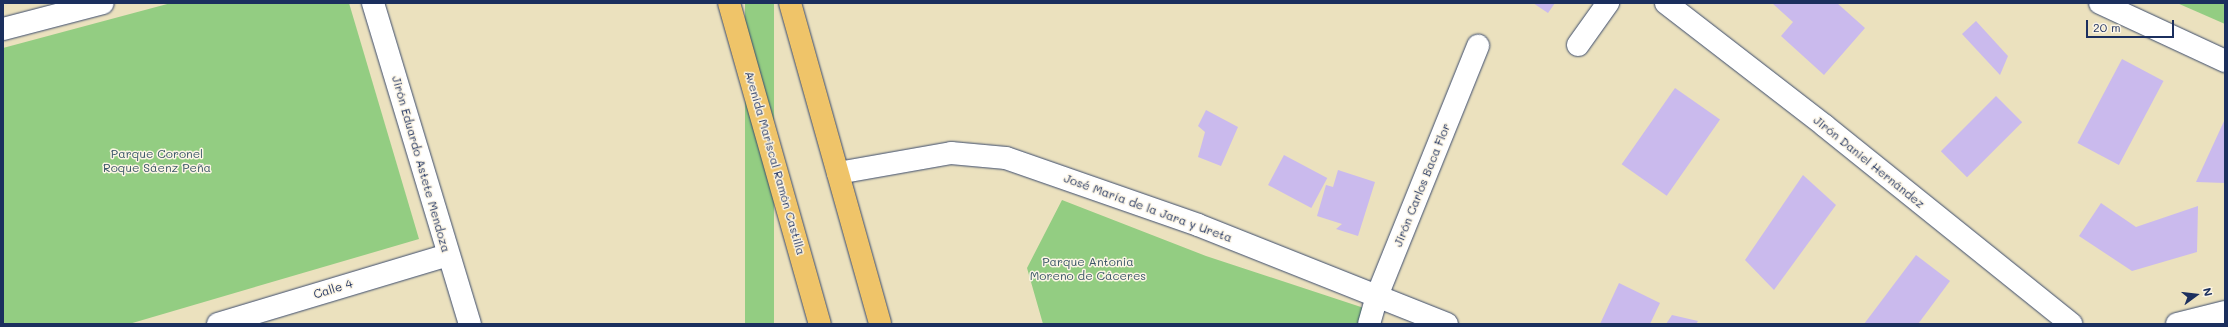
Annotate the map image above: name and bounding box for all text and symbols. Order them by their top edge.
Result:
scale bar [2088,12,2176,38]
text: 20 m [2093,19,2121,35]
street label: Avenida Mariscal Ramón Castilla [742,69,808,257]
street label: Jirón Eduardo Astete Mendoza [389,74,453,254]
street label: Jirón Daniel Hernández [1811,113,1927,211]
street label: Jirón Carlos Baca Flor [1391,121,1453,249]
park label: Parque Coronel Roque Sáenz Peña [103,147,211,175]
street label: José María de la Jara y Ureta [1062,171,1234,245]
park label: Parque Antonia Moreno de Cáceres [1030,255,1146,283]
north arrow [2176,275,2216,315]
street label: Calle 4 [312,276,354,302]
text: N [2200,286,2216,298]

